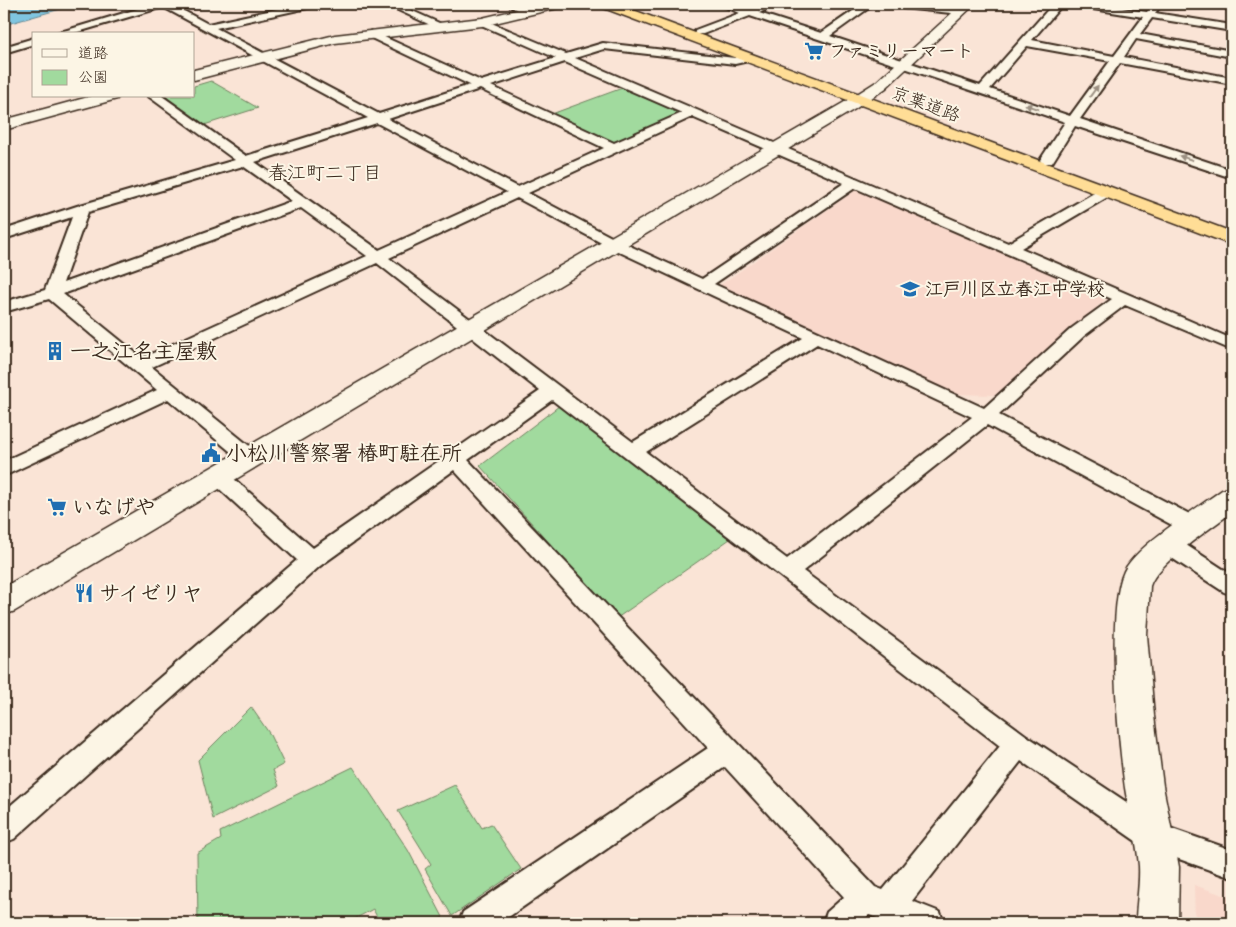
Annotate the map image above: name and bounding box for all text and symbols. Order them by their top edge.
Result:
legend [32,32,195,98]
supermarket icon: ファミリーマート [803,40,825,62]
place label: ファミリーマート [829,40,974,62]
text: 道路 [78,44,108,63]
text: 公園 [78,68,108,87]
street label: 京葉道路 [888,81,964,127]
one-way arrow [1089,84,1099,98]
one-way arrow [1024,103,1039,111]
one-way arrow [1178,154,1193,162]
district label: 春江町二丁目 [268,161,382,185]
school or university icon: 江戸川区立春江中学校 [899,278,921,300]
place label: 江戸川区立春江中学校 [925,278,1105,300]
place label: 一之江名主屋敷 [70,338,217,364]
building icon: 一之江名主屋敷 [44,340,66,362]
place label: 小松川警察署 椿町駐在所 [226,440,462,466]
public building icon: 小松川警察署 椿町駐在所 [200,442,222,464]
place label: いなげや [72,494,156,520]
supermarket icon: いなげや [46,496,68,518]
place label: サイゼリヤ [99,580,203,606]
restaurant icon: サイゼリヤ [73,582,95,604]

